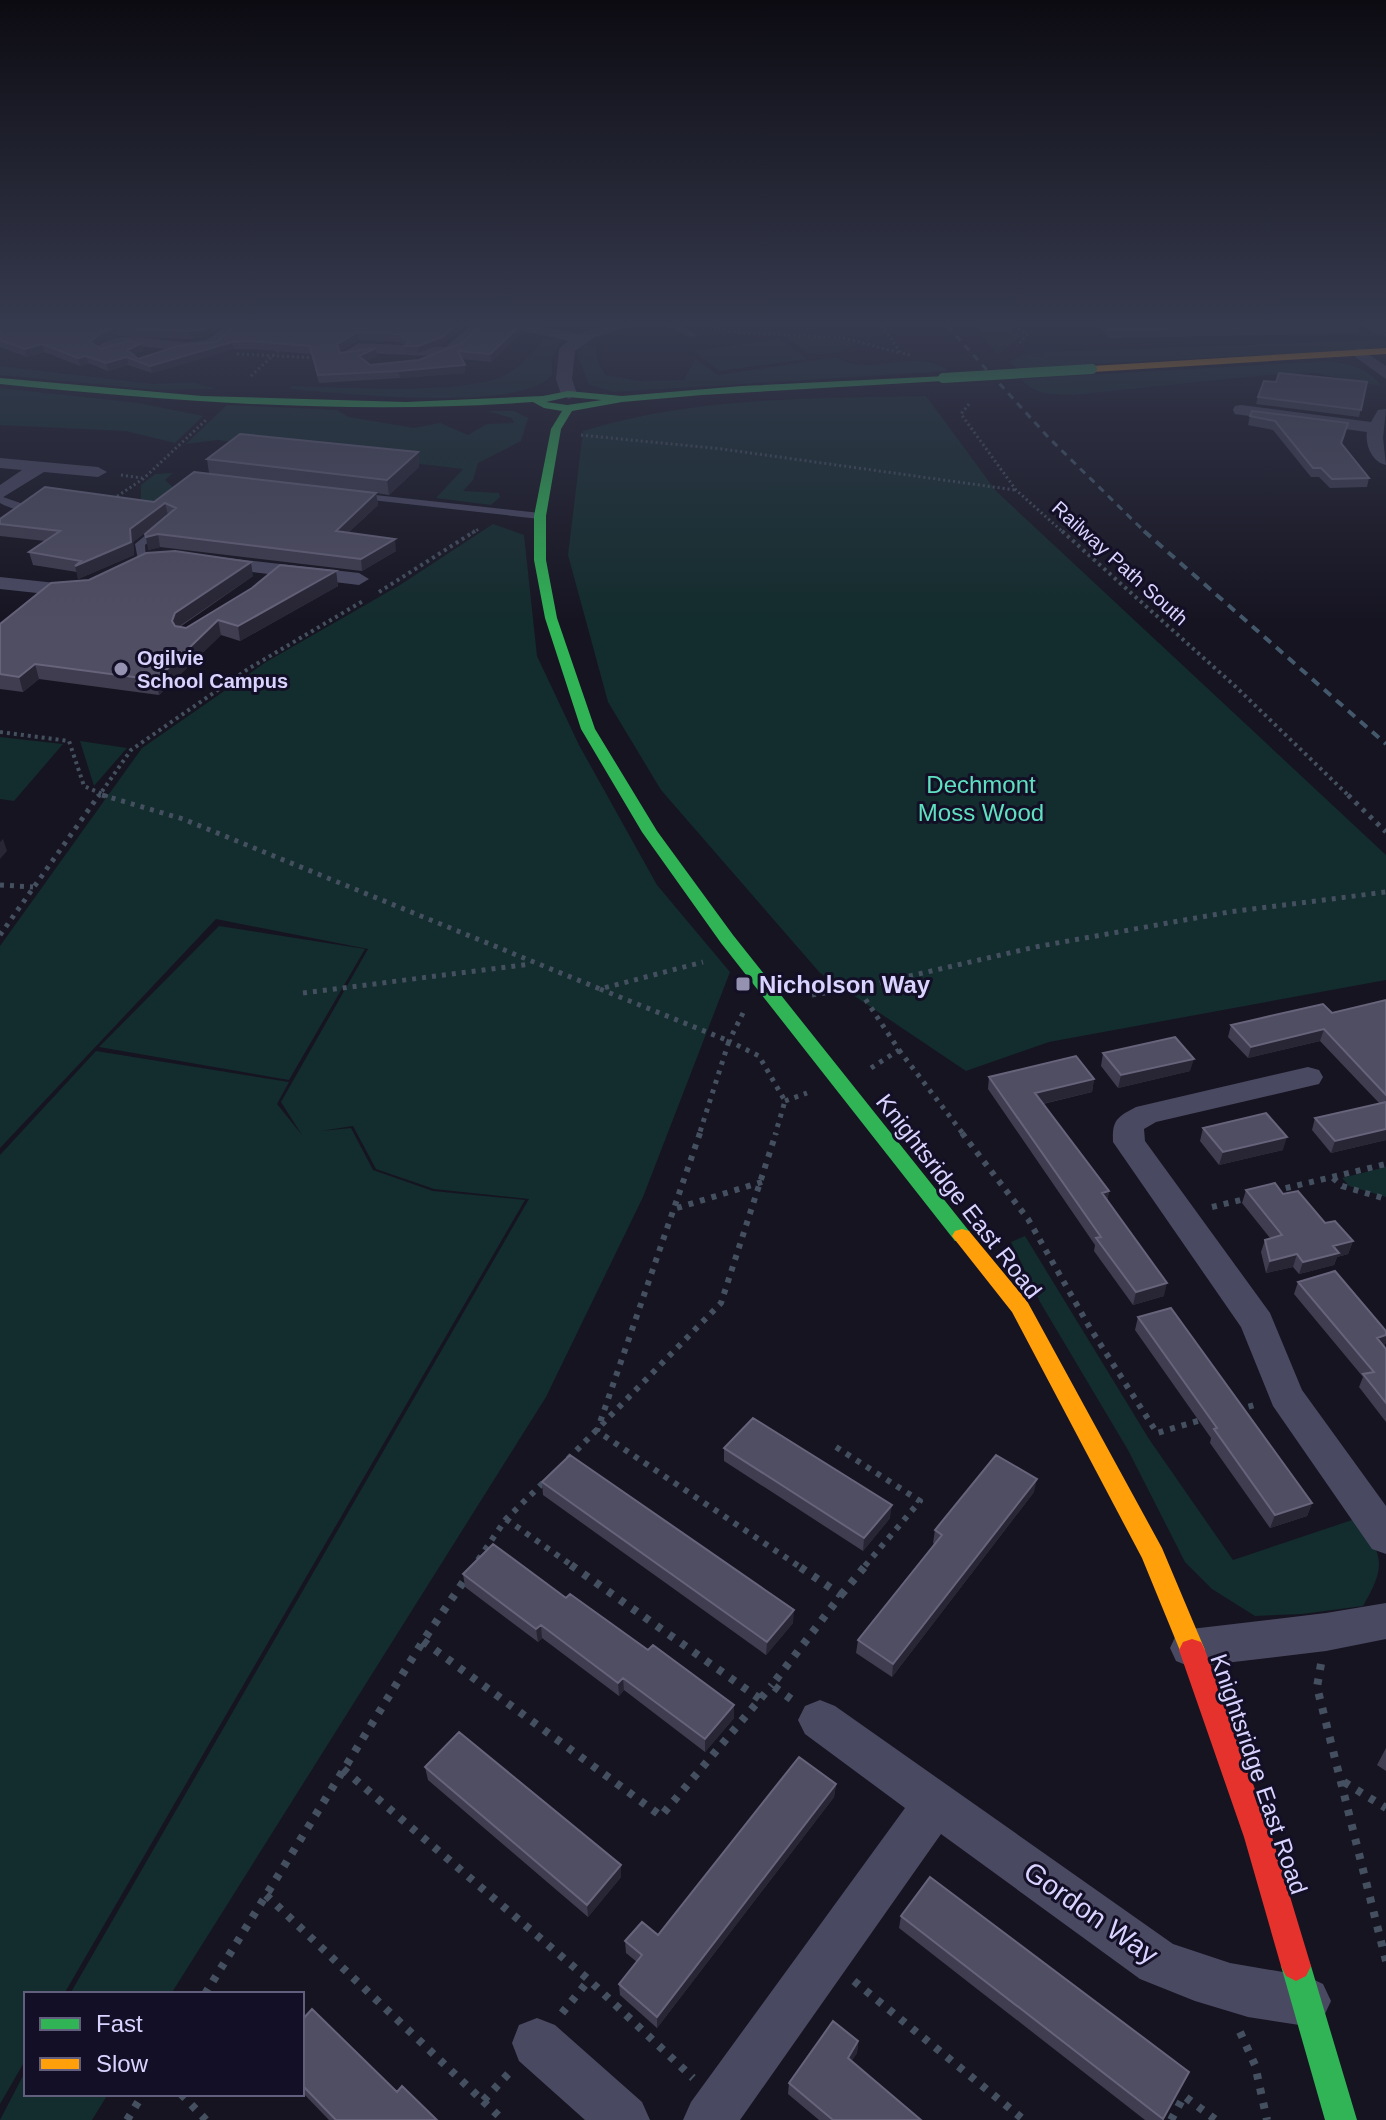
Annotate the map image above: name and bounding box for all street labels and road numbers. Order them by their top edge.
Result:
street label: Railway Path South [1048,496,1192,630]
street label: Knightsridge East Road [871,1088,1047,1304]
street label: Knightsridge East Road [1205,1650,1313,1898]
street label: Gordon Way [1018,1856,1164,1970]

